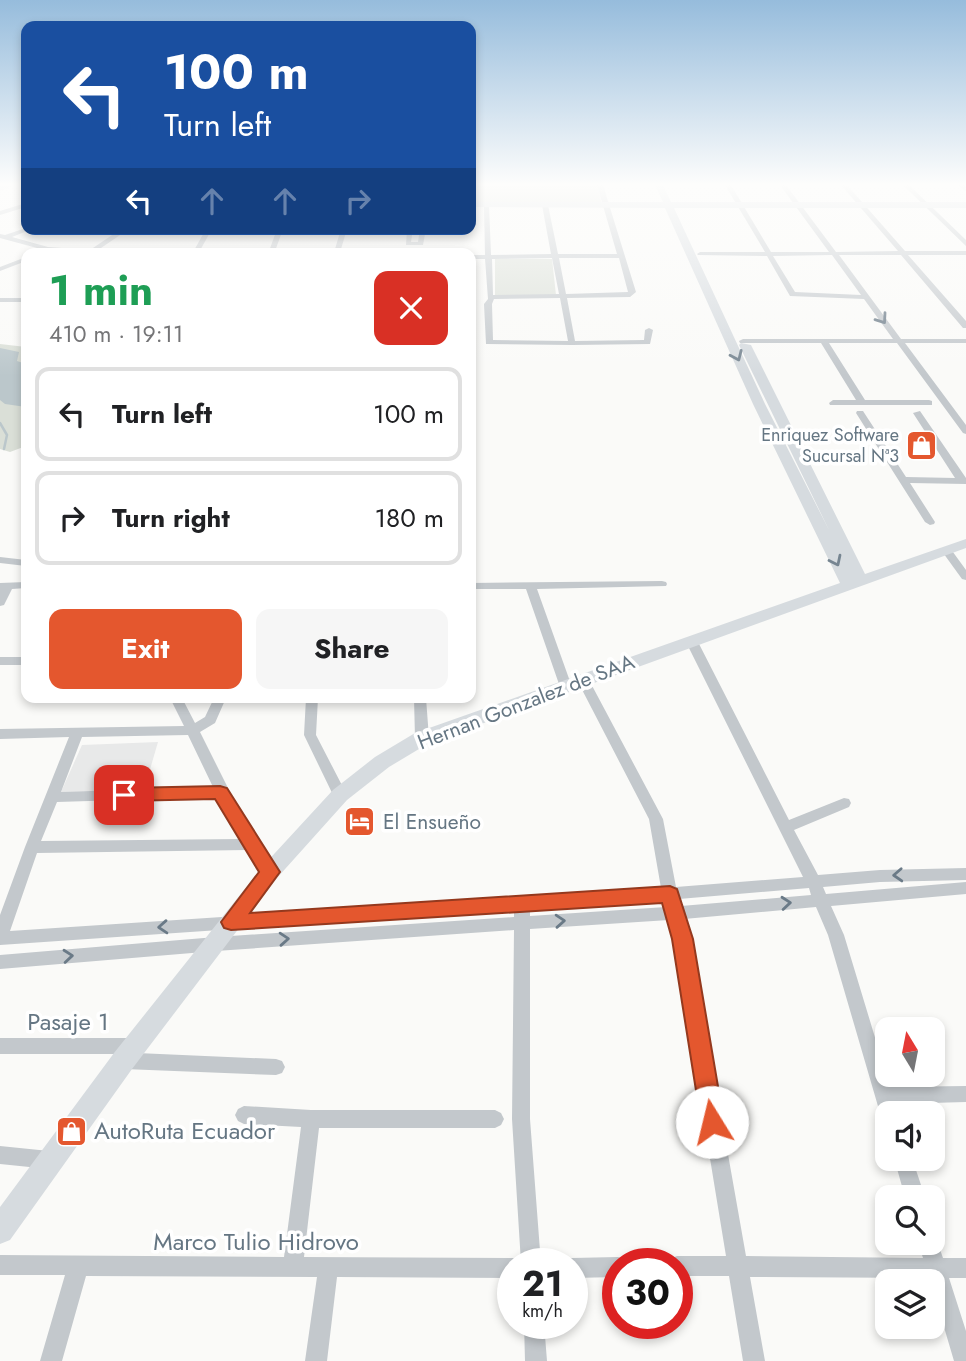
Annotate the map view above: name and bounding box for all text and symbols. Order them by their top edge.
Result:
text: 100 m [164,37,309,107]
icon: left [49,49,140,140]
text: Turn left [164,102,271,148]
icon: left [120,182,158,220]
icon: ahead [193,182,231,220]
icon: ahead [266,182,304,220]
icon: right [339,182,377,220]
text: 1 min [49,260,153,321]
button: close [374,271,448,345]
one-way arrow [874,311,886,324]
text: 410 m · 19:11 [49,317,183,351]
one-way arrow [729,349,743,361]
icon: left [53,395,91,433]
text: Turn left [112,395,212,433]
text: 100 m [373,395,444,433]
place label: Enriquez Software Sucursal Nª3 [761,422,899,469]
shop icon: Enriquez Software Sucursal Nª3 [905,428,939,462]
icon: right [53,499,91,537]
text: Turn right [112,499,230,537]
text: 180 m [374,499,444,537]
one-way arrow [828,554,842,566]
button: Exit [49,609,242,689]
button: Share [256,609,448,689]
street label: Hernan Gonzalez de SAA [413,647,639,757]
pin [94,765,154,825]
icon: arrive [105,776,143,814]
hotel icon: El Ensueño [343,805,377,839]
place label: El Ensueño [383,807,481,837]
one-way arrow [892,867,903,882]
one-way arrow [781,896,792,911]
one-way arrow [554,914,565,929]
one-way arrow [157,919,168,934]
one-way arrow [279,932,290,947]
one-way arrow [63,949,74,964]
street label: Pasaje 1 [27,1004,109,1039]
north arrow [875,1017,945,1087]
map controls [875,1017,945,1339]
position arrow [675,1085,749,1159]
button: sound [875,1101,945,1171]
place label: AutoRuta Ecuador [94,1113,276,1148]
shop icon: AutoRuta Ecuador [54,1114,88,1148]
button: search [875,1185,945,1255]
street label: Marco Tulio Hidrovo [153,1224,359,1259]
speed limit sign: 30 [602,1248,693,1339]
text: 21 [522,1259,563,1309]
button: layers [875,1269,945,1339]
text: km/h [522,1298,563,1324]

